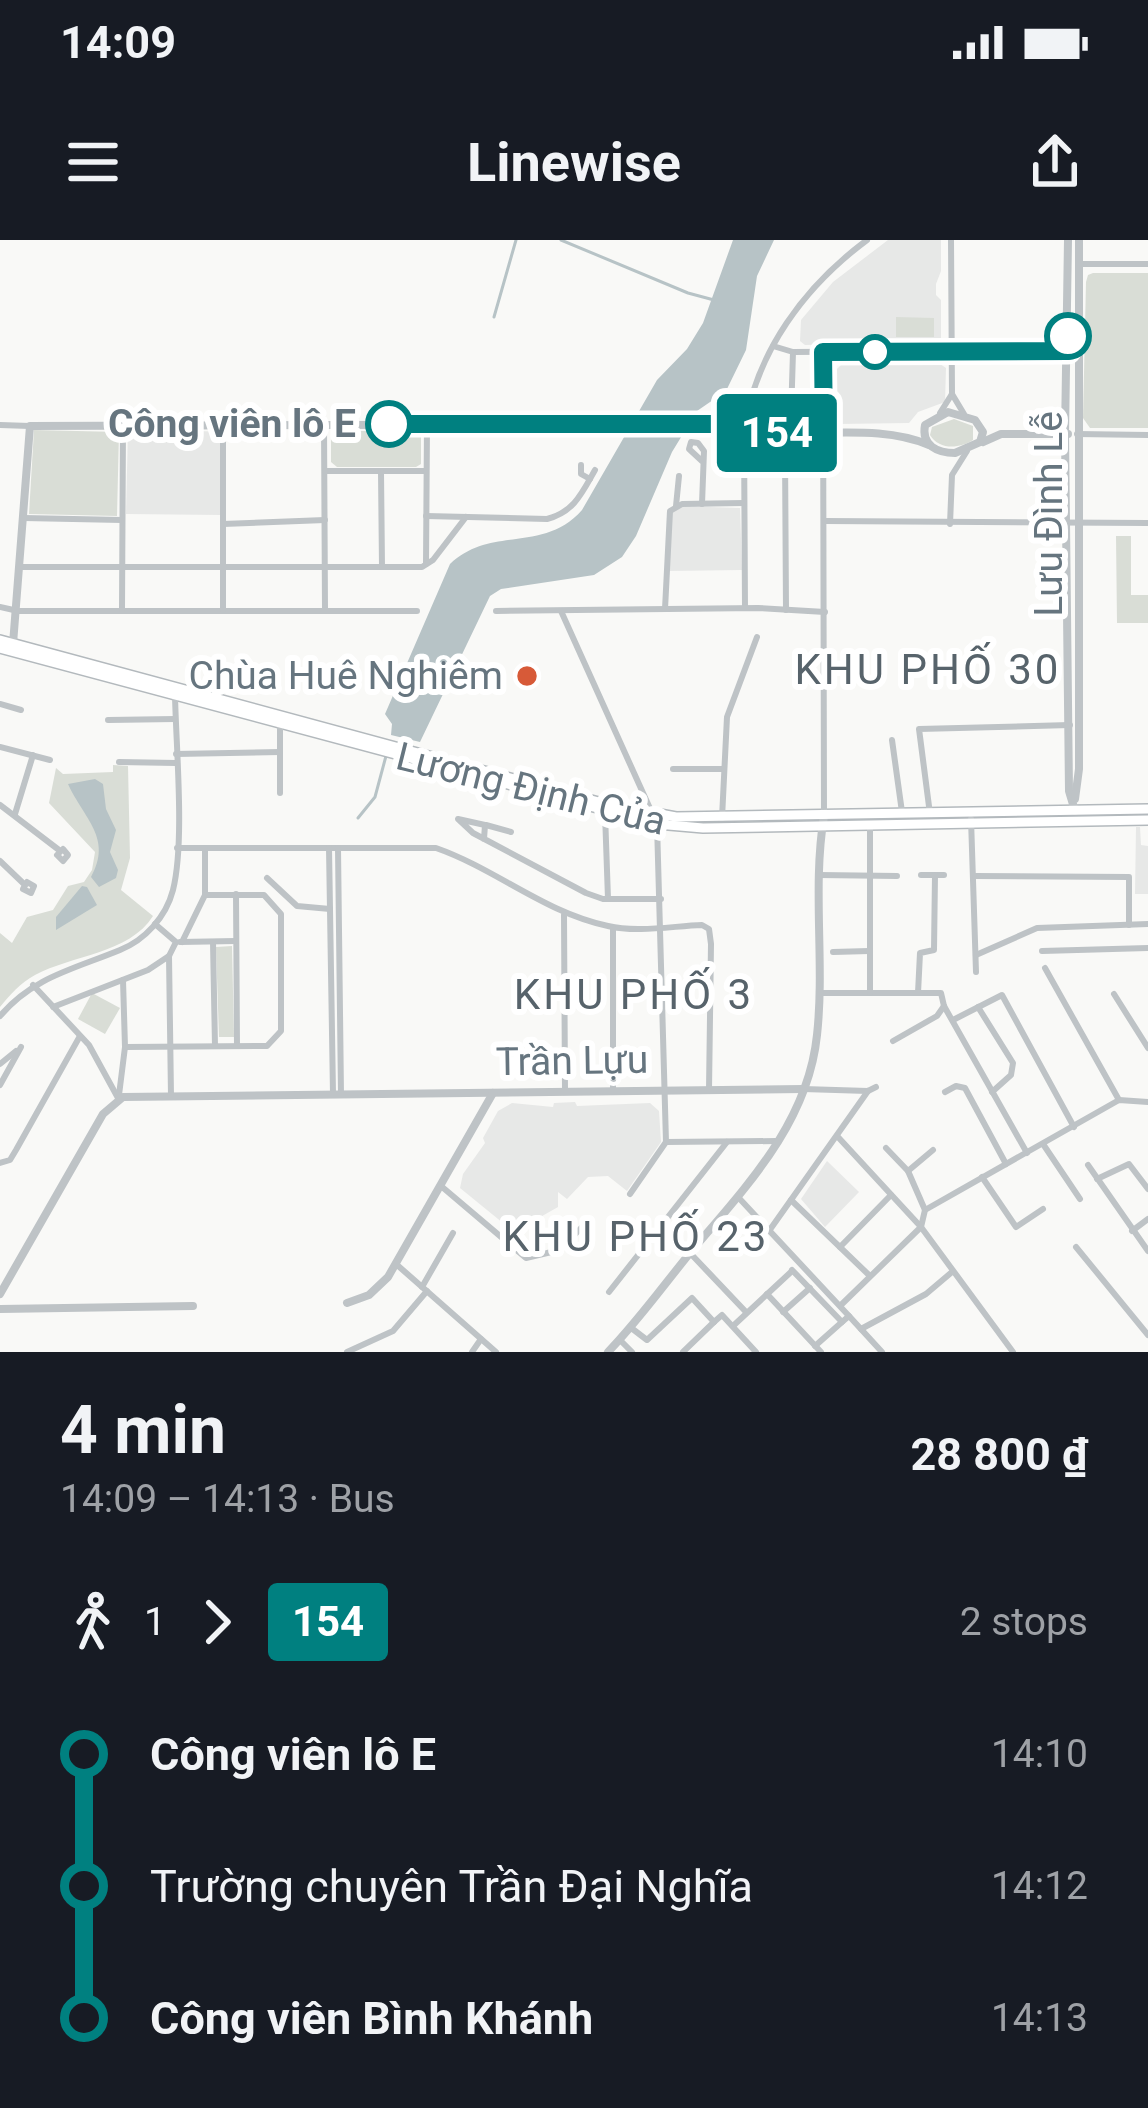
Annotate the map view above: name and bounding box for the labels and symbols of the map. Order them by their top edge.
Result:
unlabelled marker [1046,314,1090,358]
unlabelled marker [859,336,891,368]
line badge: 154 [708,394,846,472]
place label: Công viên lô E [108,401,356,447]
marker: Công viên lô E [367,402,411,446]
street label: Lưu Đình Lễ [1026,411,1072,617]
district label: KHU PHỐ 30 [795,642,1061,694]
place label: Chùa Huê Nghiêm [189,653,503,699]
marker: Chùa Huê Nghiêm [514,663,540,689]
street label: Lương Định Của [391,733,671,845]
district label: KHU PHỐ 3 [514,967,754,1019]
street label: Trần Lựu [495,1037,649,1085]
district label: KHU PHỐ 23 [503,1209,769,1261]

